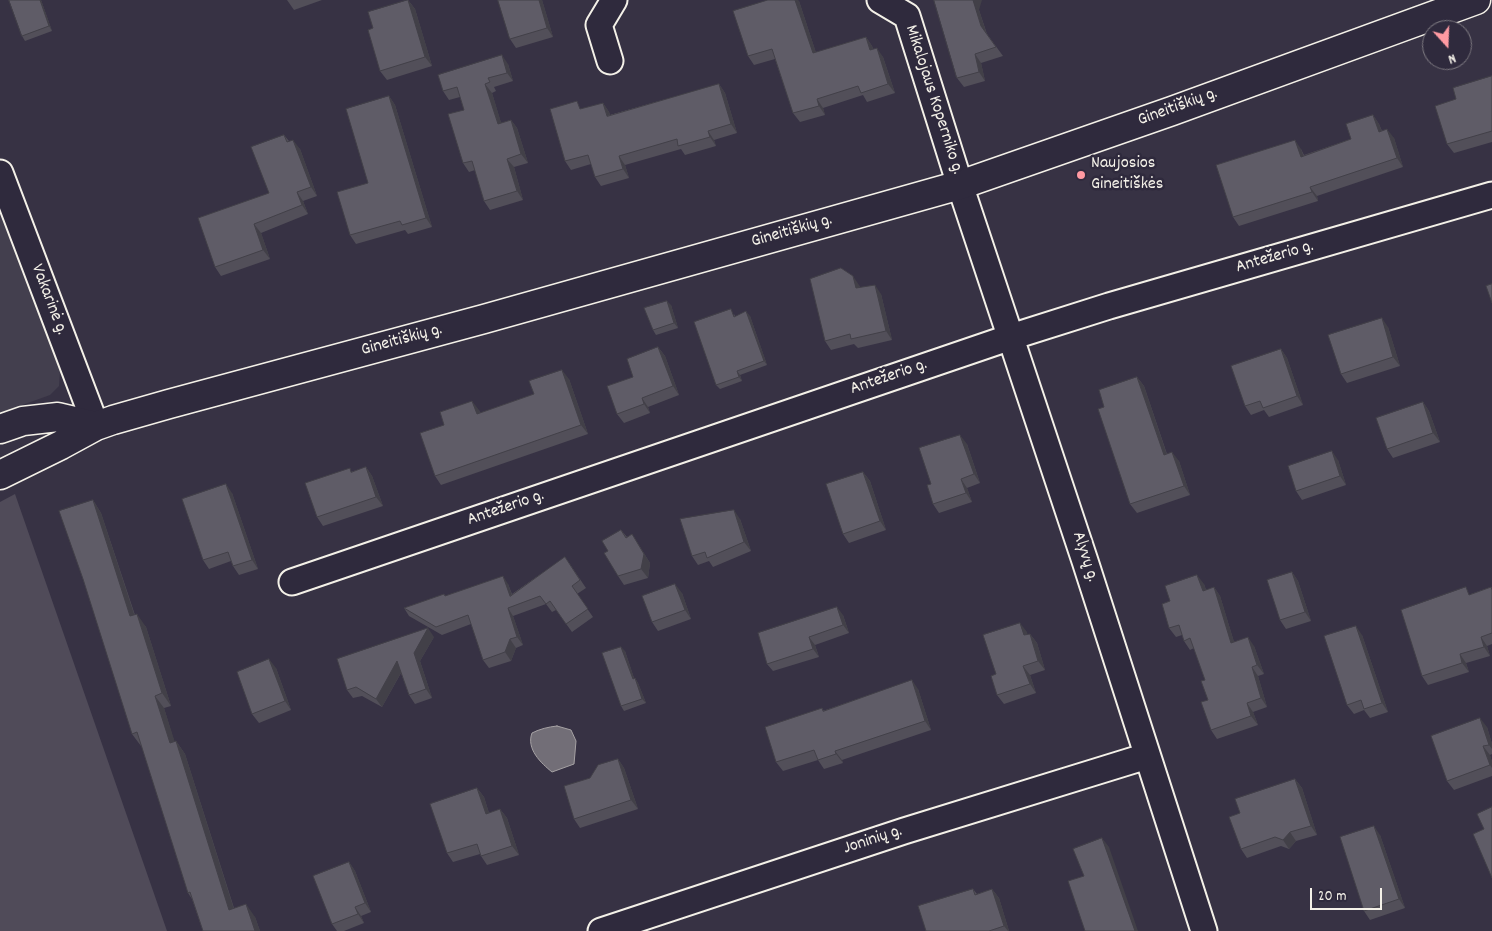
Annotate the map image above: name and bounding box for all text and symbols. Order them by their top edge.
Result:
north arrow [1422,20,1472,70]
street label: Mikalojaus Koperniko g. [899,23,967,177]
text: N [1445,48,1458,69]
street label: Gineitiškių g. [1135,84,1221,132]
place label: Naujosios Gineitiškės [1091,154,1163,196]
marker: Naujosios Gineitiškės [1075,169,1087,181]
street label: Gineitiškių g. [749,210,835,254]
street label: Antežerio g. [1234,237,1316,279]
street label: Vakarinė g. [25,262,71,338]
street label: Gineitiškių g. [359,320,445,362]
street label: Antežerio g. [848,355,930,401]
street label: Antežerio g. [465,486,547,532]
street label: Alyvų g. [1066,529,1102,585]
street label: Joninių g. [841,821,905,861]
scale bar [1312,878,1384,910]
text: 20 m [1318,886,1346,908]

